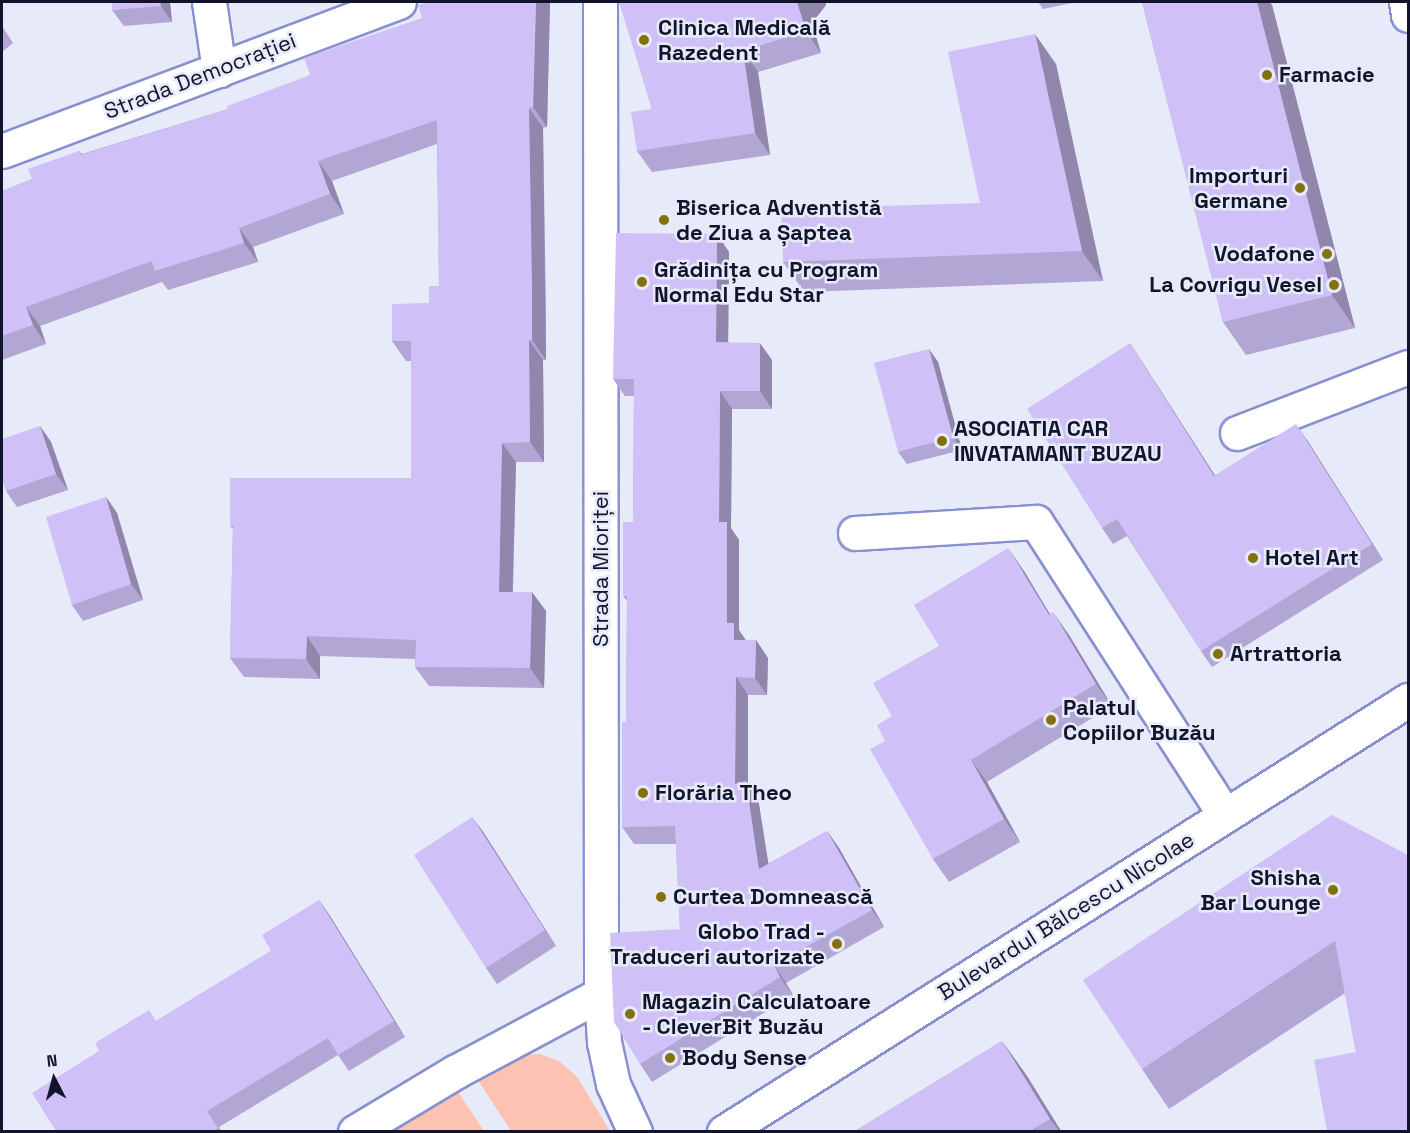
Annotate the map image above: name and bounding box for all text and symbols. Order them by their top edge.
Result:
place label: Clinica Medicală Razedent [658,14,831,66]
street label: Strada Democrației [100,27,300,125]
marker: Clinica Medicală Razedent [635,31,653,49]
place label: Farmacie [1279,62,1375,88]
marker: Farmacie [1260,68,1274,82]
place label: Importuri Germane [1189,162,1288,214]
marker: Importuri Germane [1293,181,1307,195]
place label: Biserica Adventistă de Ziua a Șaptea [676,194,882,246]
marker: Biserica Adventistă de Ziua a Șaptea [657,213,671,227]
place label: Vodafone [1214,241,1315,267]
marker: Vodafone [1320,247,1334,261]
place label: Grădinița cu Program Normal Edu Star [654,256,878,308]
place label: La Covrigu Vesel [1149,272,1322,298]
marker: Grădinița cu Program Normal Edu Star [635,275,649,289]
marker: La Covrigu Vesel [1327,278,1341,292]
place label: ASOCIATIA CAR INVATAMANT BUZAU [954,415,1162,466]
marker: ASOCIATIA CAR INVATAMANT BUZAU [935,434,949,448]
street label: Strada Mioriței [588,491,614,647]
place label: Hotel Art [1265,545,1359,571]
marker: Hotel Art [1246,551,1260,565]
place label: Artrattoria [1230,641,1342,667]
marker: Artrattoria [1211,647,1225,661]
place label: Palatul Copiilor Buzău [1063,694,1216,746]
marker: Palatul Copiilor Buzău [1044,713,1058,727]
place label: Florăria Theo [655,780,793,806]
marker: Florăria Theo [636,786,650,800]
street label: Bulevardul Bălcescu Nicolae [933,826,1199,1006]
place label: Shisha Bar Lounge [1200,864,1321,915]
marker: Shisha Bar Lounge [1326,883,1340,897]
place label: Curtea Domnească [673,884,873,910]
marker: Curtea Domnească [654,890,668,904]
place label: Globo Trad - Traduceri autorizate [610,918,825,969]
marker: Globo Trad - Traduceri autorizate [830,937,844,951]
place label: Magazin Calculatoare - CleverBit Buzău [642,988,871,1040]
marker: Magazin Calculatoare - CleverBit Buzău [623,1007,637,1021]
place label: Body Sense [682,1045,807,1071]
north arrow [24,1049,84,1109]
text: N [46,1050,58,1072]
marker: Body Sense [663,1051,677,1065]

